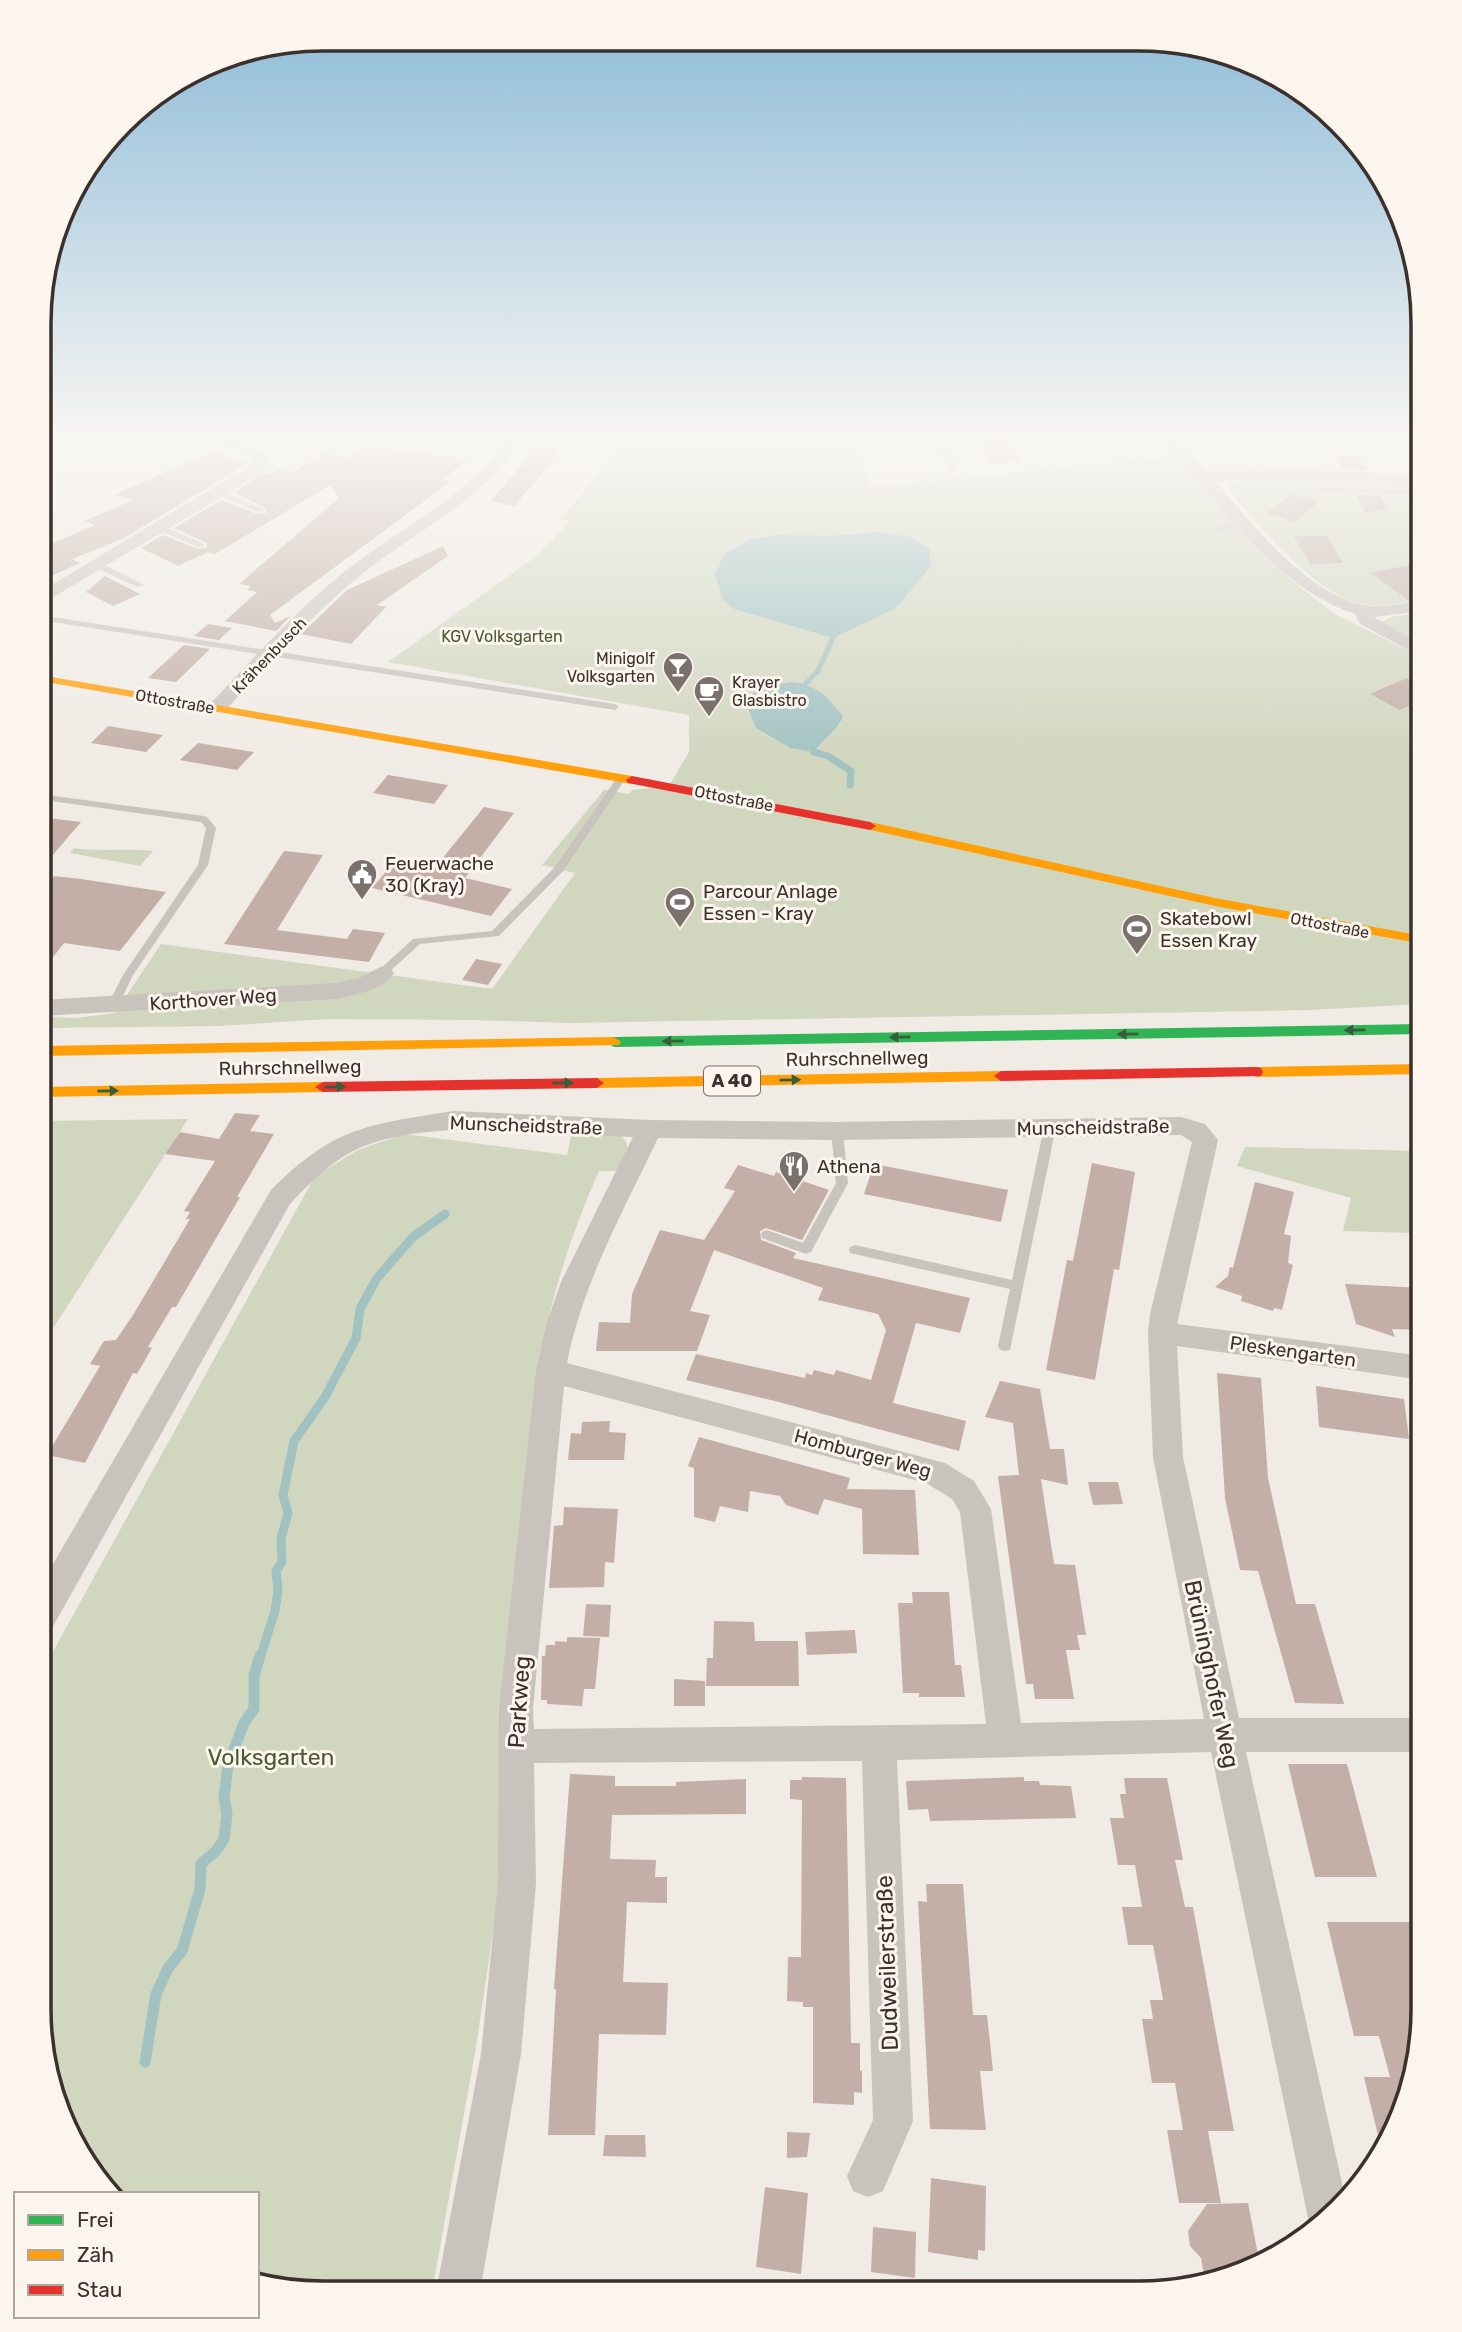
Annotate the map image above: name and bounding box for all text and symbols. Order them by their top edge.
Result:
street label: Krähenbusch [228,613,310,697]
park label: KGV Volksgarten [441,627,563,646]
place label: Minigolf Volksgarten [567,649,656,686]
bar icon: Minigolf Volksgarten [661,650,695,694]
place label: Krayer Glasbistro [732,673,807,710]
cafe icon: Krayer Glasbistro [692,674,726,718]
street label: Ottostraße [134,685,216,718]
street label: Ottostraße [693,782,775,815]
place label: Feuerwache 30 (Kray) [385,852,494,897]
public building icon: Feuerwache 30 (Kray) [345,857,379,901]
place label: Parcour Anlage Essen - Kray [703,880,838,925]
sports icon: Parcour Anlage Essen - Kray [663,885,697,929]
place label: Skatebowl Essen Kray [1160,907,1257,952]
street label: Ottostraße [1289,909,1371,942]
sports icon: Skatebowl Essen Kray [1120,912,1154,956]
street label: Korthover Weg [149,984,277,1015]
one-way arrow [1344,1024,1366,1036]
one-way arrow [1116,1028,1138,1039]
one-way arrow [889,1031,911,1043]
one-way arrow [661,1035,683,1047]
street label: Ruhrschnellweg [785,1046,929,1071]
street label: Ruhrschnellweg [218,1055,362,1080]
road number: A 40 [704,1066,760,1096]
one-way arrow [780,1074,802,1085]
one-way arrow [552,1077,574,1089]
one-way arrow [325,1081,347,1093]
one-way arrow [97,1085,119,1096]
street label: Munscheidstraße [449,1111,603,1140]
street label: Munscheidstraße [1016,1115,1170,1140]
restaurant icon: Athena [777,1149,811,1193]
place label: Athena [817,1155,881,1178]
street label: Pleskengarten [1228,1331,1358,1372]
street label: Homburger Weg [792,1424,934,1483]
street label: Brüninghofer Weg [1178,1577,1246,1771]
street label: Parkweg [502,1655,536,1749]
park label: Volksgarten [207,1743,335,1771]
street label: Dudweilerstraße [870,1875,904,2051]
legend [14,2192,259,2318]
text: Frei [77,2207,114,2232]
text: Zäh [77,2242,114,2267]
text: Stau [77,2277,123,2302]

